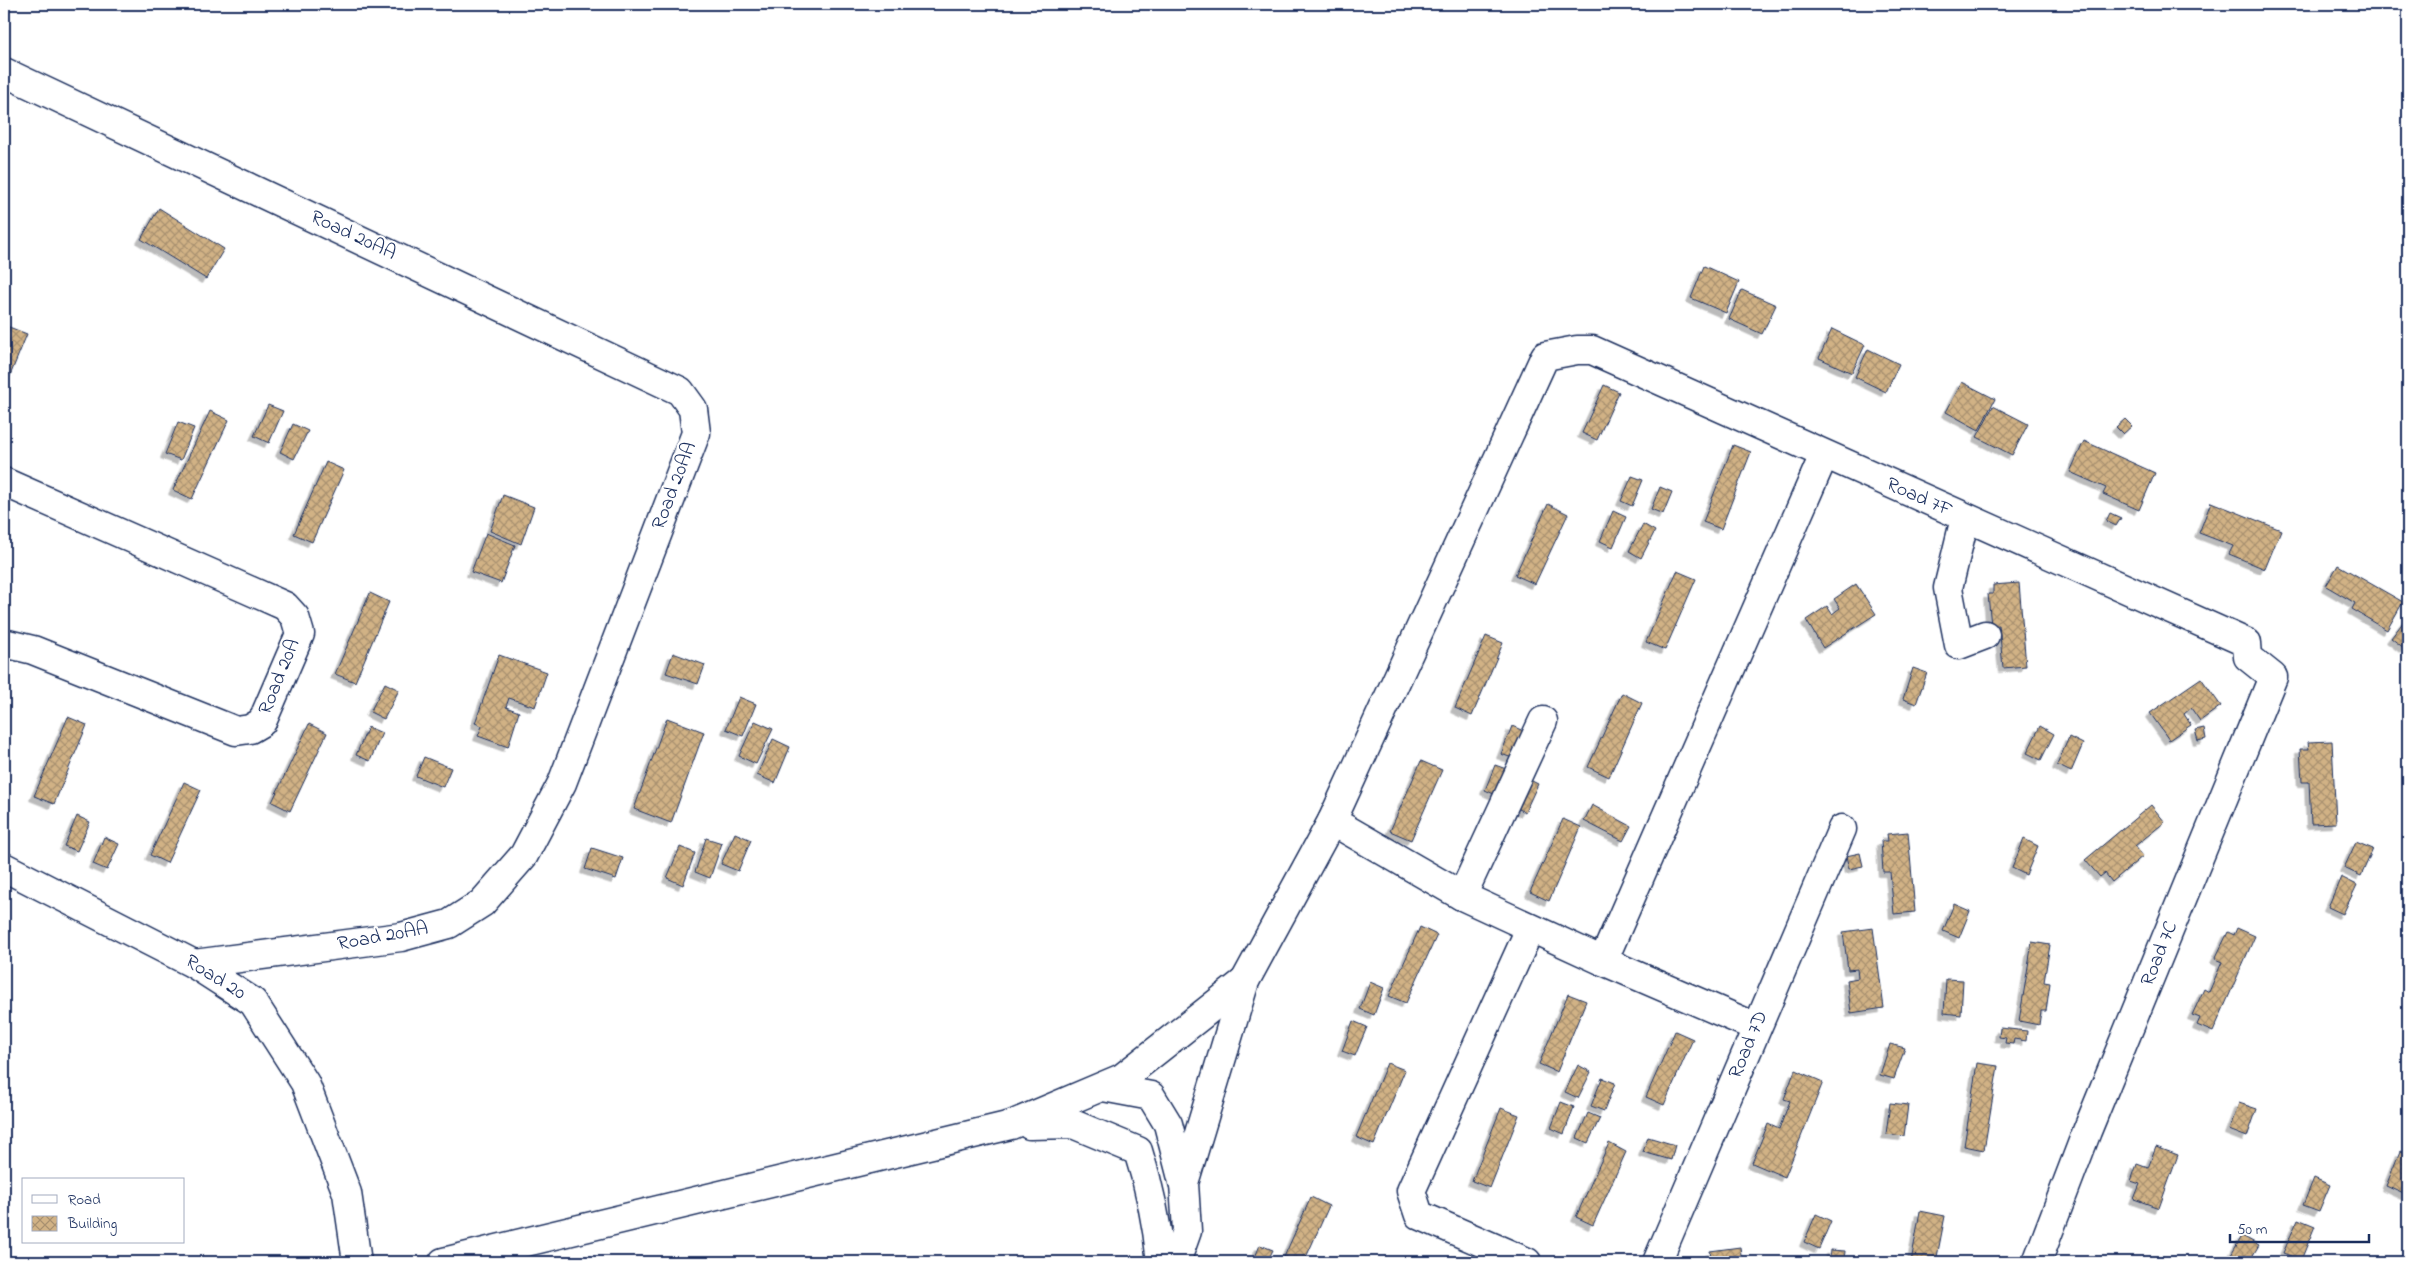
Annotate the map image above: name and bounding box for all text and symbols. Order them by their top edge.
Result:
street label: Road 20AA [305,203,401,269]
street label: Road 20AA [645,438,705,534]
street label: Road 7F [1881,471,1957,525]
street label: Road 20A [252,635,308,719]
street label: Road 20AA [335,915,431,959]
street label: Road 7C [2134,917,2186,991]
street label: Road 20 [179,948,251,1008]
street label: Road 7D [1722,1006,1776,1084]
legend [22,1178,185,1244]
text: Road [68,1189,101,1211]
scale bar [2230,1211,2368,1243]
text: Building [67,1213,117,1236]
text: 50 m [2237,1219,2268,1241]

